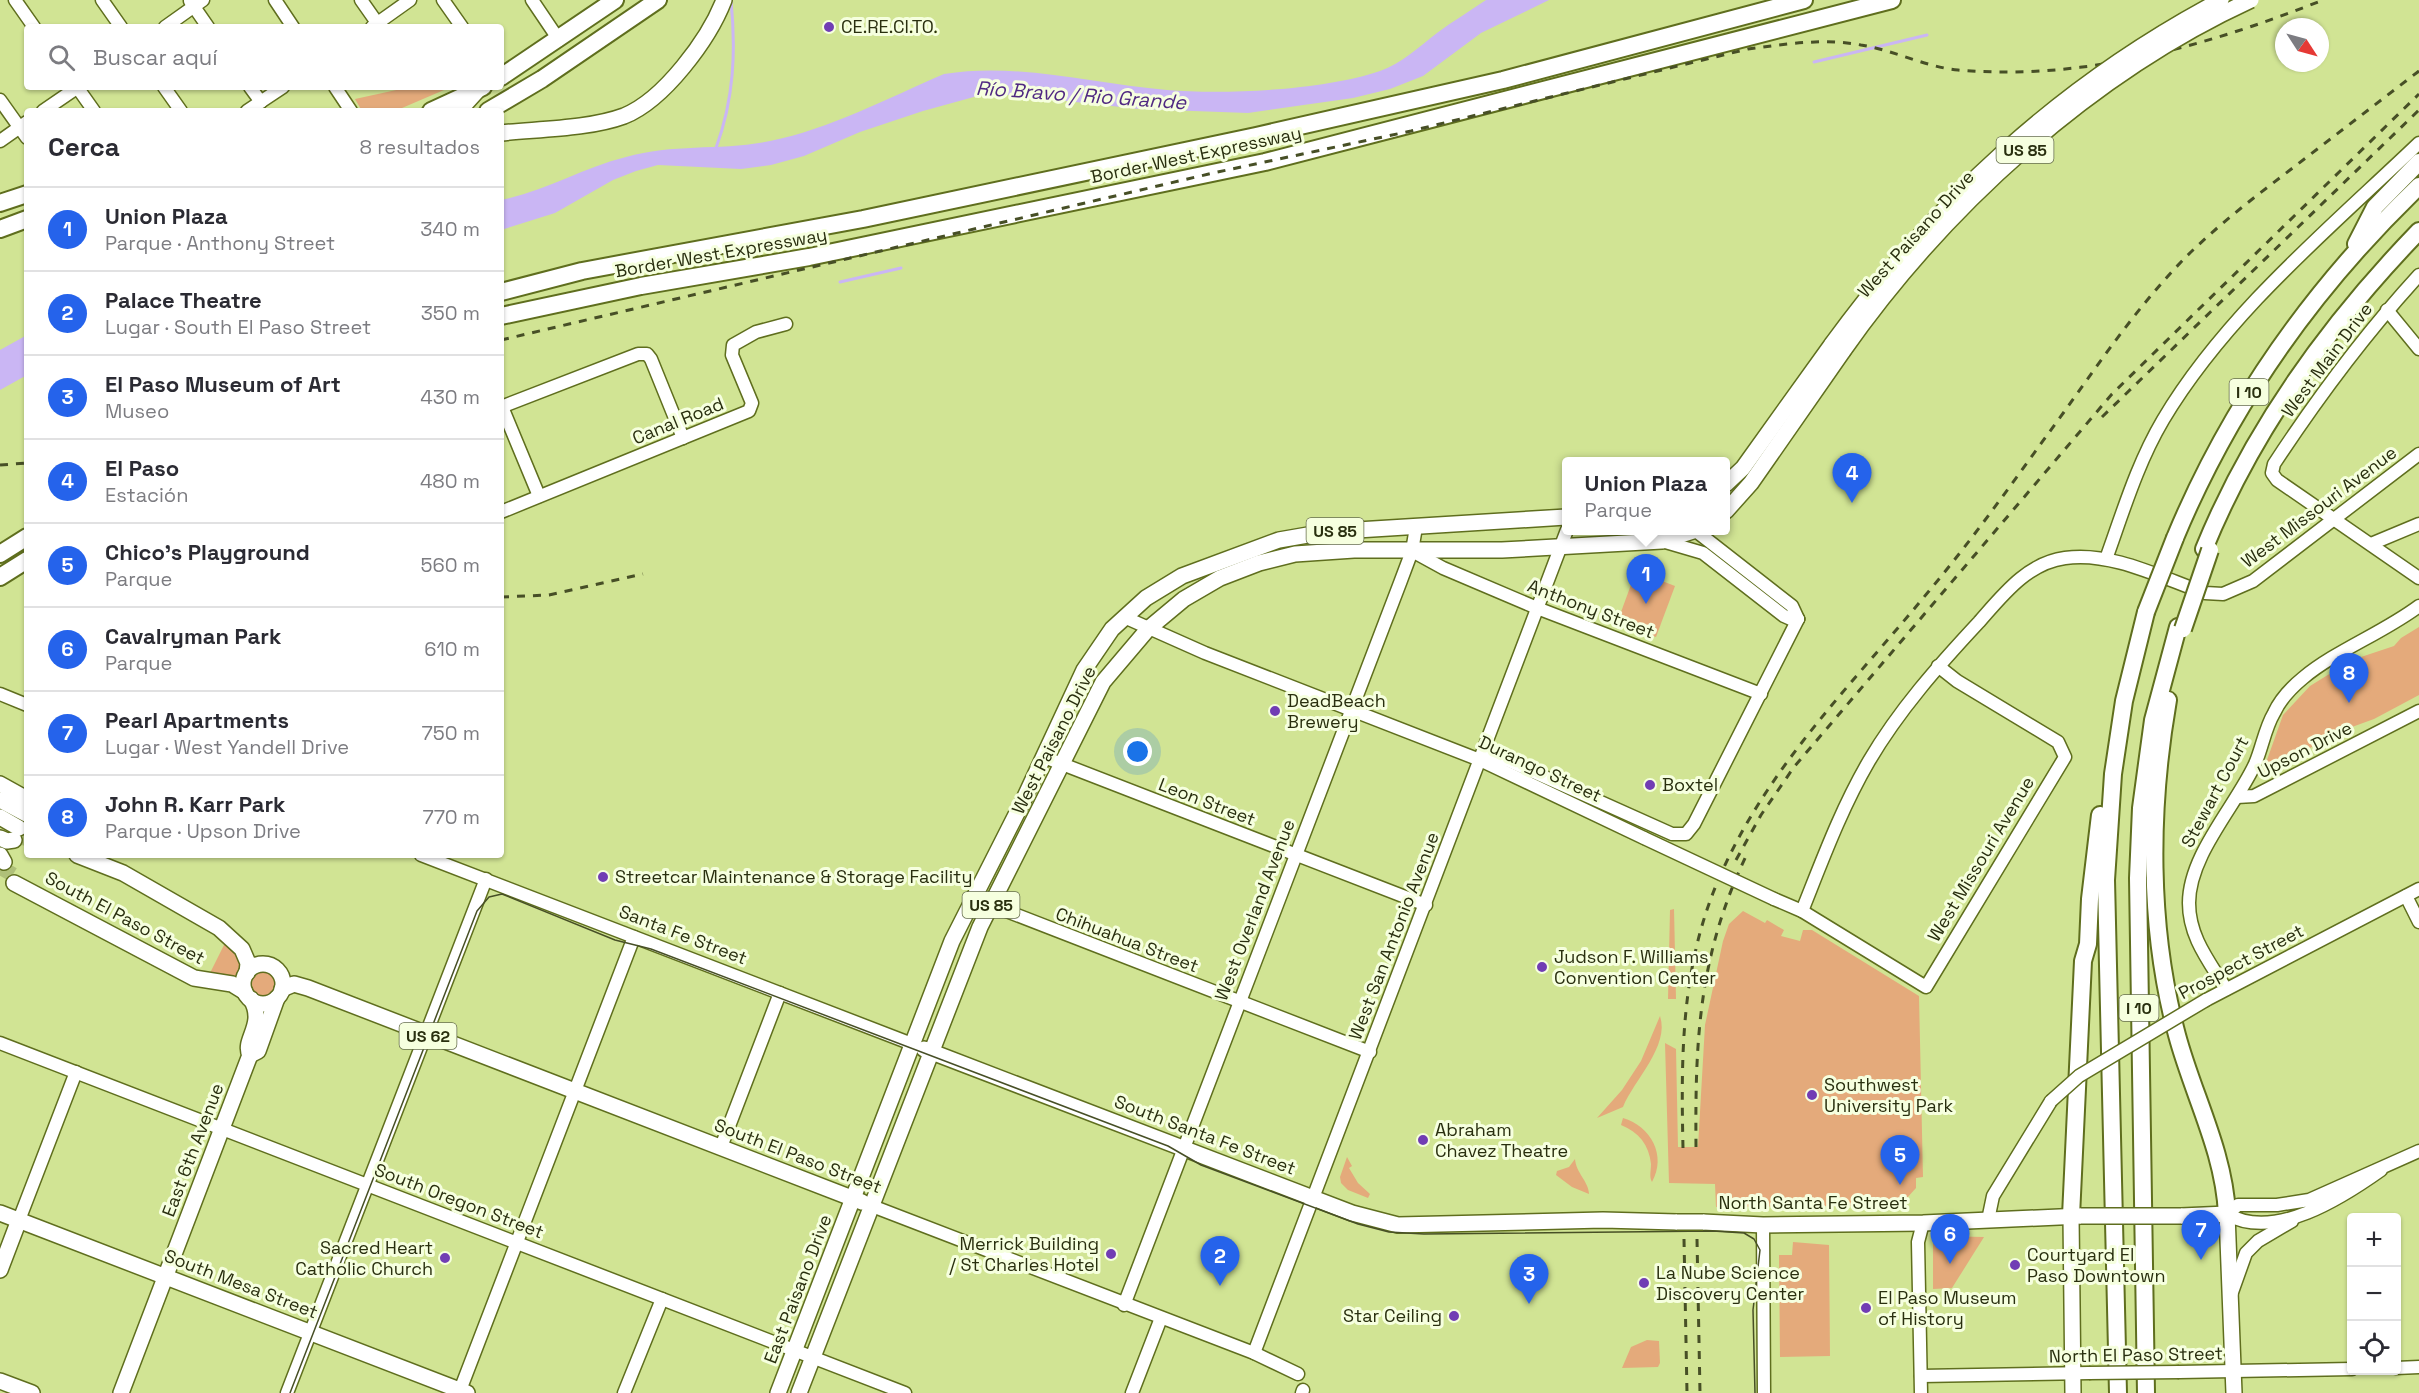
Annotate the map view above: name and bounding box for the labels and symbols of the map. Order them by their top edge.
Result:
place label: CE.RE.CI.TO. [841,15,938,38]
north arrow [2275,18,2329,72]
marker: CE.RE.CI.TO. [822,20,836,34]
water label: Río Bravo / Rio Grande [975,75,1188,115]
street label: Border West Expressway [1088,121,1303,188]
road number: US 85 [1996,137,2054,163]
street label: West Paisano Drive [1852,165,1979,302]
street label: Border West Expressway [613,223,829,283]
street label: West Main Drive [2276,298,2377,422]
road number: I 10 [2230,379,2268,405]
street label: Canal Road [629,392,727,449]
street label: West Missouri Avenue [2236,441,2401,573]
pin: 4 [1832,454,1872,503]
road number: US 85 [1306,518,1364,544]
pin: 1 [1626,554,1666,604]
street label: Anthony Street [1524,574,1658,643]
pin: 8 [2330,654,2368,703]
street label: West Paisano Drive [1006,662,1101,818]
place label: DeadBeach Brewery [1287,689,1386,733]
marker: DeadBeach Brewery [1268,704,1282,718]
street label: Upson Drive [2254,716,2356,783]
street label: Durango Street [1475,730,1605,807]
street label: Stewart Court [2176,732,2253,851]
your location [1123,737,1152,766]
street label: Leon Street [1155,772,1259,831]
street label: West Missouri Avenue [1922,772,2039,945]
place label: Boxtel [1662,773,1718,796]
marker: Boxtel [1643,778,1657,792]
street label: West Overland Avenue [1209,816,1300,1004]
street label: West San Antonio Avenue [1343,829,1444,1043]
place label: Streetcar Maintenance & Storage Facility [615,865,972,888]
street label: South El Paso Street [42,866,209,969]
marker: Streetcar Maintenance & Storage Facility [596,870,610,884]
road number: US 85 [962,892,1020,918]
street label: Santa Fe Street [616,900,750,970]
street label: Chihuahua Street [1053,902,1202,977]
street label: Prospect Street [2174,919,2307,1004]
place label: Judson F. Williams Convention Center [1554,945,1716,989]
marker: Judson F. Williams Convention Center [1535,960,1549,974]
road number: I 10 [2120,995,2158,1021]
road number: US 62 [400,1023,456,1049]
place label: Southwest University Park [1824,1073,1954,1117]
street label: East 6th Avenue [157,1080,229,1220]
marker: Southwest University Park [1805,1088,1819,1102]
street label: South Santa Fe Street [1111,1089,1299,1180]
street label: South El Paso Street [711,1113,885,1198]
place label: Abraham Chavez Theatre [1435,1118,1568,1162]
marker: Abraham Chavez Theatre [1416,1133,1430,1147]
pin: 5 [1880,1136,1920,1185]
street label: South Oregon Street [371,1158,547,1243]
street label: North Santa Fe Street [1718,1191,1908,1214]
pin: 7 [2182,1210,2220,1260]
street label: East Paisano Drive [759,1211,837,1367]
pin: 6 [1930,1214,1970,1264]
place label: Merrick Building / St Charles Hotel [949,1232,1099,1276]
place label: Sacred Heart Catholic Church [295,1236,433,1280]
pin: 2 [1200,1236,1240,1286]
place label: Courtyard El Paso Downtown [2027,1243,2166,1287]
street label: South Mesa Street [161,1244,321,1323]
marker: Merrick Building / St Charles Hotel [1104,1247,1118,1261]
marker: Sacred Heart Catholic Church [438,1251,452,1265]
pin: 3 [1510,1254,1549,1304]
marker: Courtyard El Paso Downtown [2008,1258,2022,1272]
place label: La Nube Science Discovery Center [1656,1261,1804,1305]
marker: La Nube Science Discovery Center [1637,1276,1651,1290]
place label: El Paso Museum of History [1878,1286,2017,1330]
marker: El Paso Museum of History [1859,1301,1873,1315]
place label: Star Ceiling [1343,1304,1442,1327]
marker: Star Ceiling [1447,1309,1461,1323]
street label: North El Paso Street [2049,1341,2223,1368]

